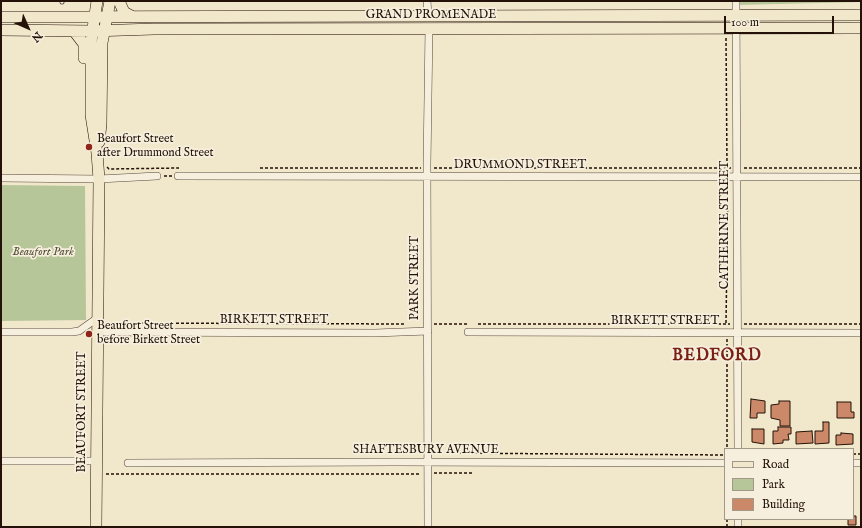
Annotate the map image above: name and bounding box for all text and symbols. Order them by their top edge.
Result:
north arrow [8,8,48,48]
scale bar [726,8,836,34]
street label: GRAND PROMENADE [366,9,496,23]
text: 100 m [731,15,759,30]
text: N [28,28,45,45]
place label: Beaufort Street after Drummond Street [97,133,214,161]
marker: Beaufort Street after Drummond Street [84,142,94,152]
street label: DRUMMOND STREET [454,159,586,173]
street label: CATHERINE STREET [719,161,733,289]
street label: PARK STREET [409,236,423,320]
park label: Beaufort Park [12,246,74,260]
street label: BIRKETT STREET [220,314,328,328]
street label: BIRKETT STREET [611,315,719,329]
place label: Beaufort Street before Birkett Street [97,320,200,348]
marker: Beaufort Street before Birkett Street [84,329,94,339]
district label: BEDFORD [672,347,762,367]
street label: BEAUFORT STREET [76,351,90,473]
street label: SHAFTESBURY AVENUE [353,444,499,458]
legend [724,448,854,520]
text: Road [762,457,789,472]
text: Park [762,477,785,492]
text: Building [762,497,805,512]

